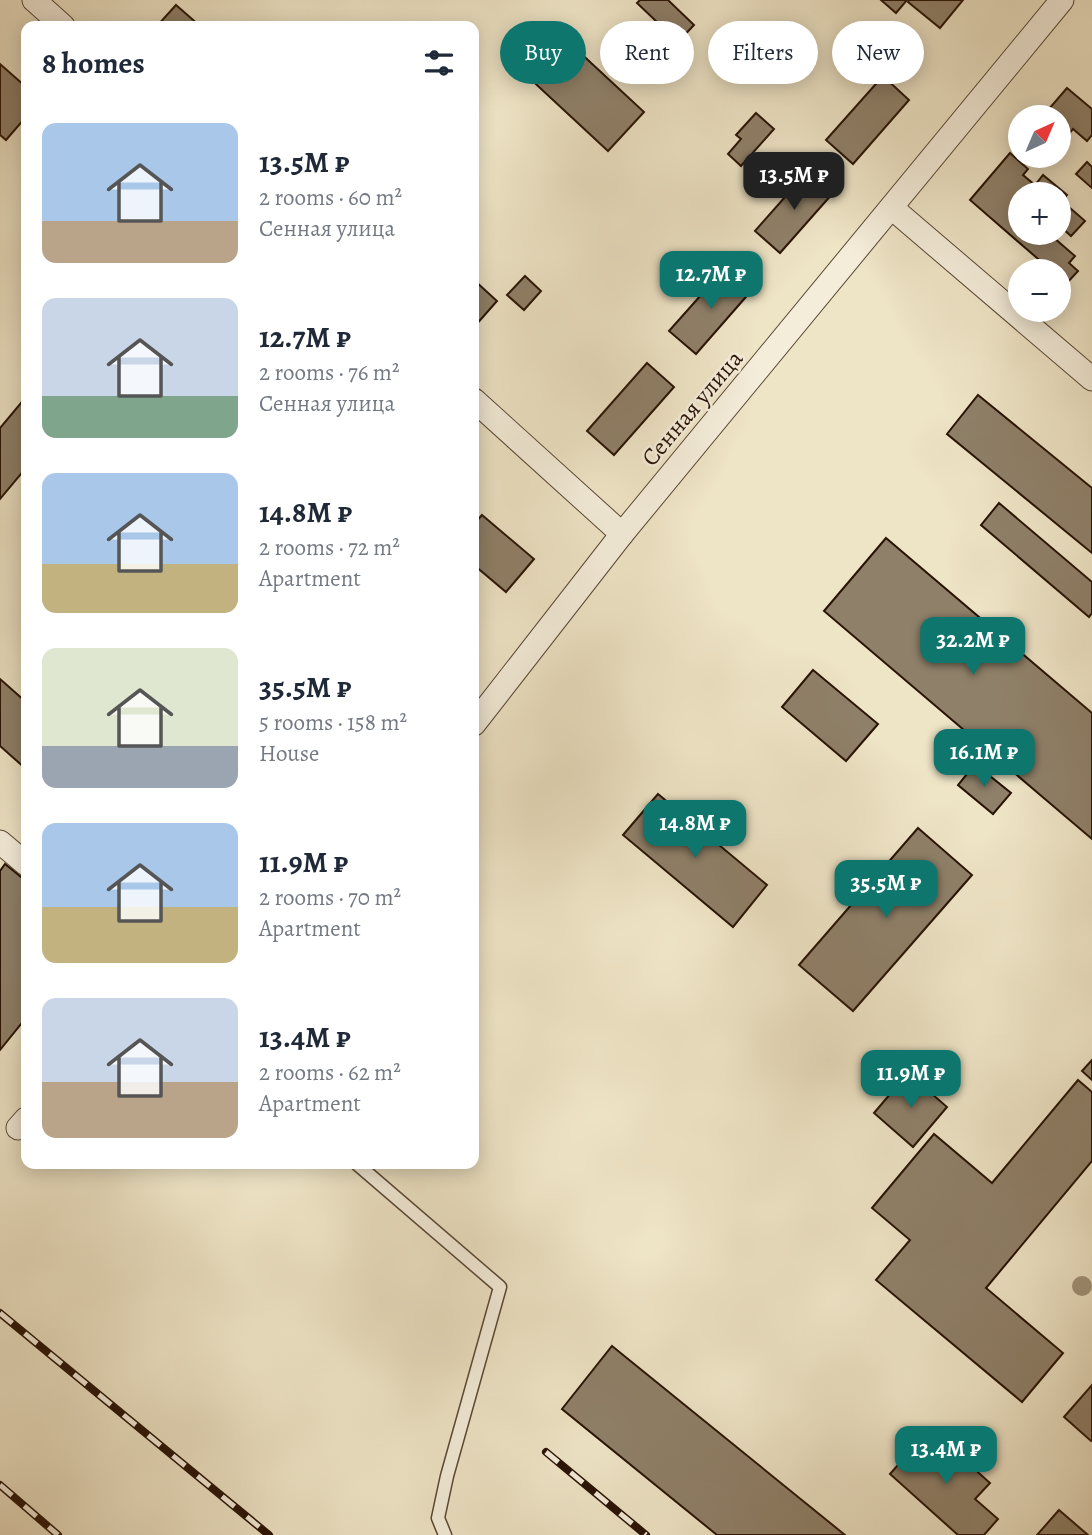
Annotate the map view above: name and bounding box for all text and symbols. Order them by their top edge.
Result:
chip: Buy [500,21,586,84]
chip: Rent [600,21,694,84]
chip: Filters [708,21,818,84]
chip: New [832,21,924,84]
text: 8 homes [42,43,145,83]
icon: filters [420,44,458,82]
north arrow [1008,105,1071,168]
map controls [1008,105,1071,322]
text: 13.5M ₽ [259,142,349,182]
icon: home [98,151,182,235]
pin: 13.5M ₽ [729,152,859,212]
text: 13.5M ₽ [759,159,829,190]
text: 2 rooms · 60 m² [259,182,402,213]
button: + [1008,182,1071,245]
text: Сенная улица [259,213,395,244]
pin: 12.7M ₽ [646,252,776,311]
text: 12.7M ₽ [676,258,746,289]
button: − [1008,259,1071,322]
text: 12.7M ₽ [259,317,351,357]
icon: home [98,326,182,410]
street label: Сенная улица [634,343,750,473]
text: 2 rooms · 76 m² [259,357,400,388]
text: Сенная улица [259,388,395,419]
text: 14.8M ₽ [259,492,352,532]
icon: home [98,501,182,585]
text: 2 rooms · 72 m² [259,532,400,563]
text: Apartment [259,563,361,594]
pin: 32.2M ₽ [908,618,1038,677]
text: 32.2M ₽ [936,624,1010,655]
text: 35.5M ₽ [259,667,351,707]
icon: home [98,676,182,760]
text: 5 rooms · 158 m² [259,707,407,738]
pin: 16.1M ₽ [919,730,1049,789]
text: 16.1M ₽ [950,736,1018,767]
text: House [259,738,319,769]
pin: 14.8M ₽ [630,800,760,860]
text: 14.8M ₽ [659,807,731,838]
text: 11.9M ₽ [259,842,348,882]
icon: home [98,851,182,935]
pin: 35.5M ₽ [821,860,951,920]
text: 35.5M ₽ [851,867,921,898]
text: 2 rooms · 70 m² [259,882,401,913]
text: Apartment [259,913,361,944]
text: 13.4M ₽ [259,1017,351,1057]
icon: home [98,1026,182,1110]
pin: 11.9M ₽ [846,1050,976,1110]
text: 2 rooms · 62 m² [259,1057,401,1088]
text: 11.9M ₽ [877,1057,945,1088]
text: Apartment [259,1088,361,1119]
pin: 13.4M ₽ [881,1426,1011,1486]
text: 13.4M ₽ [911,1433,981,1464]

